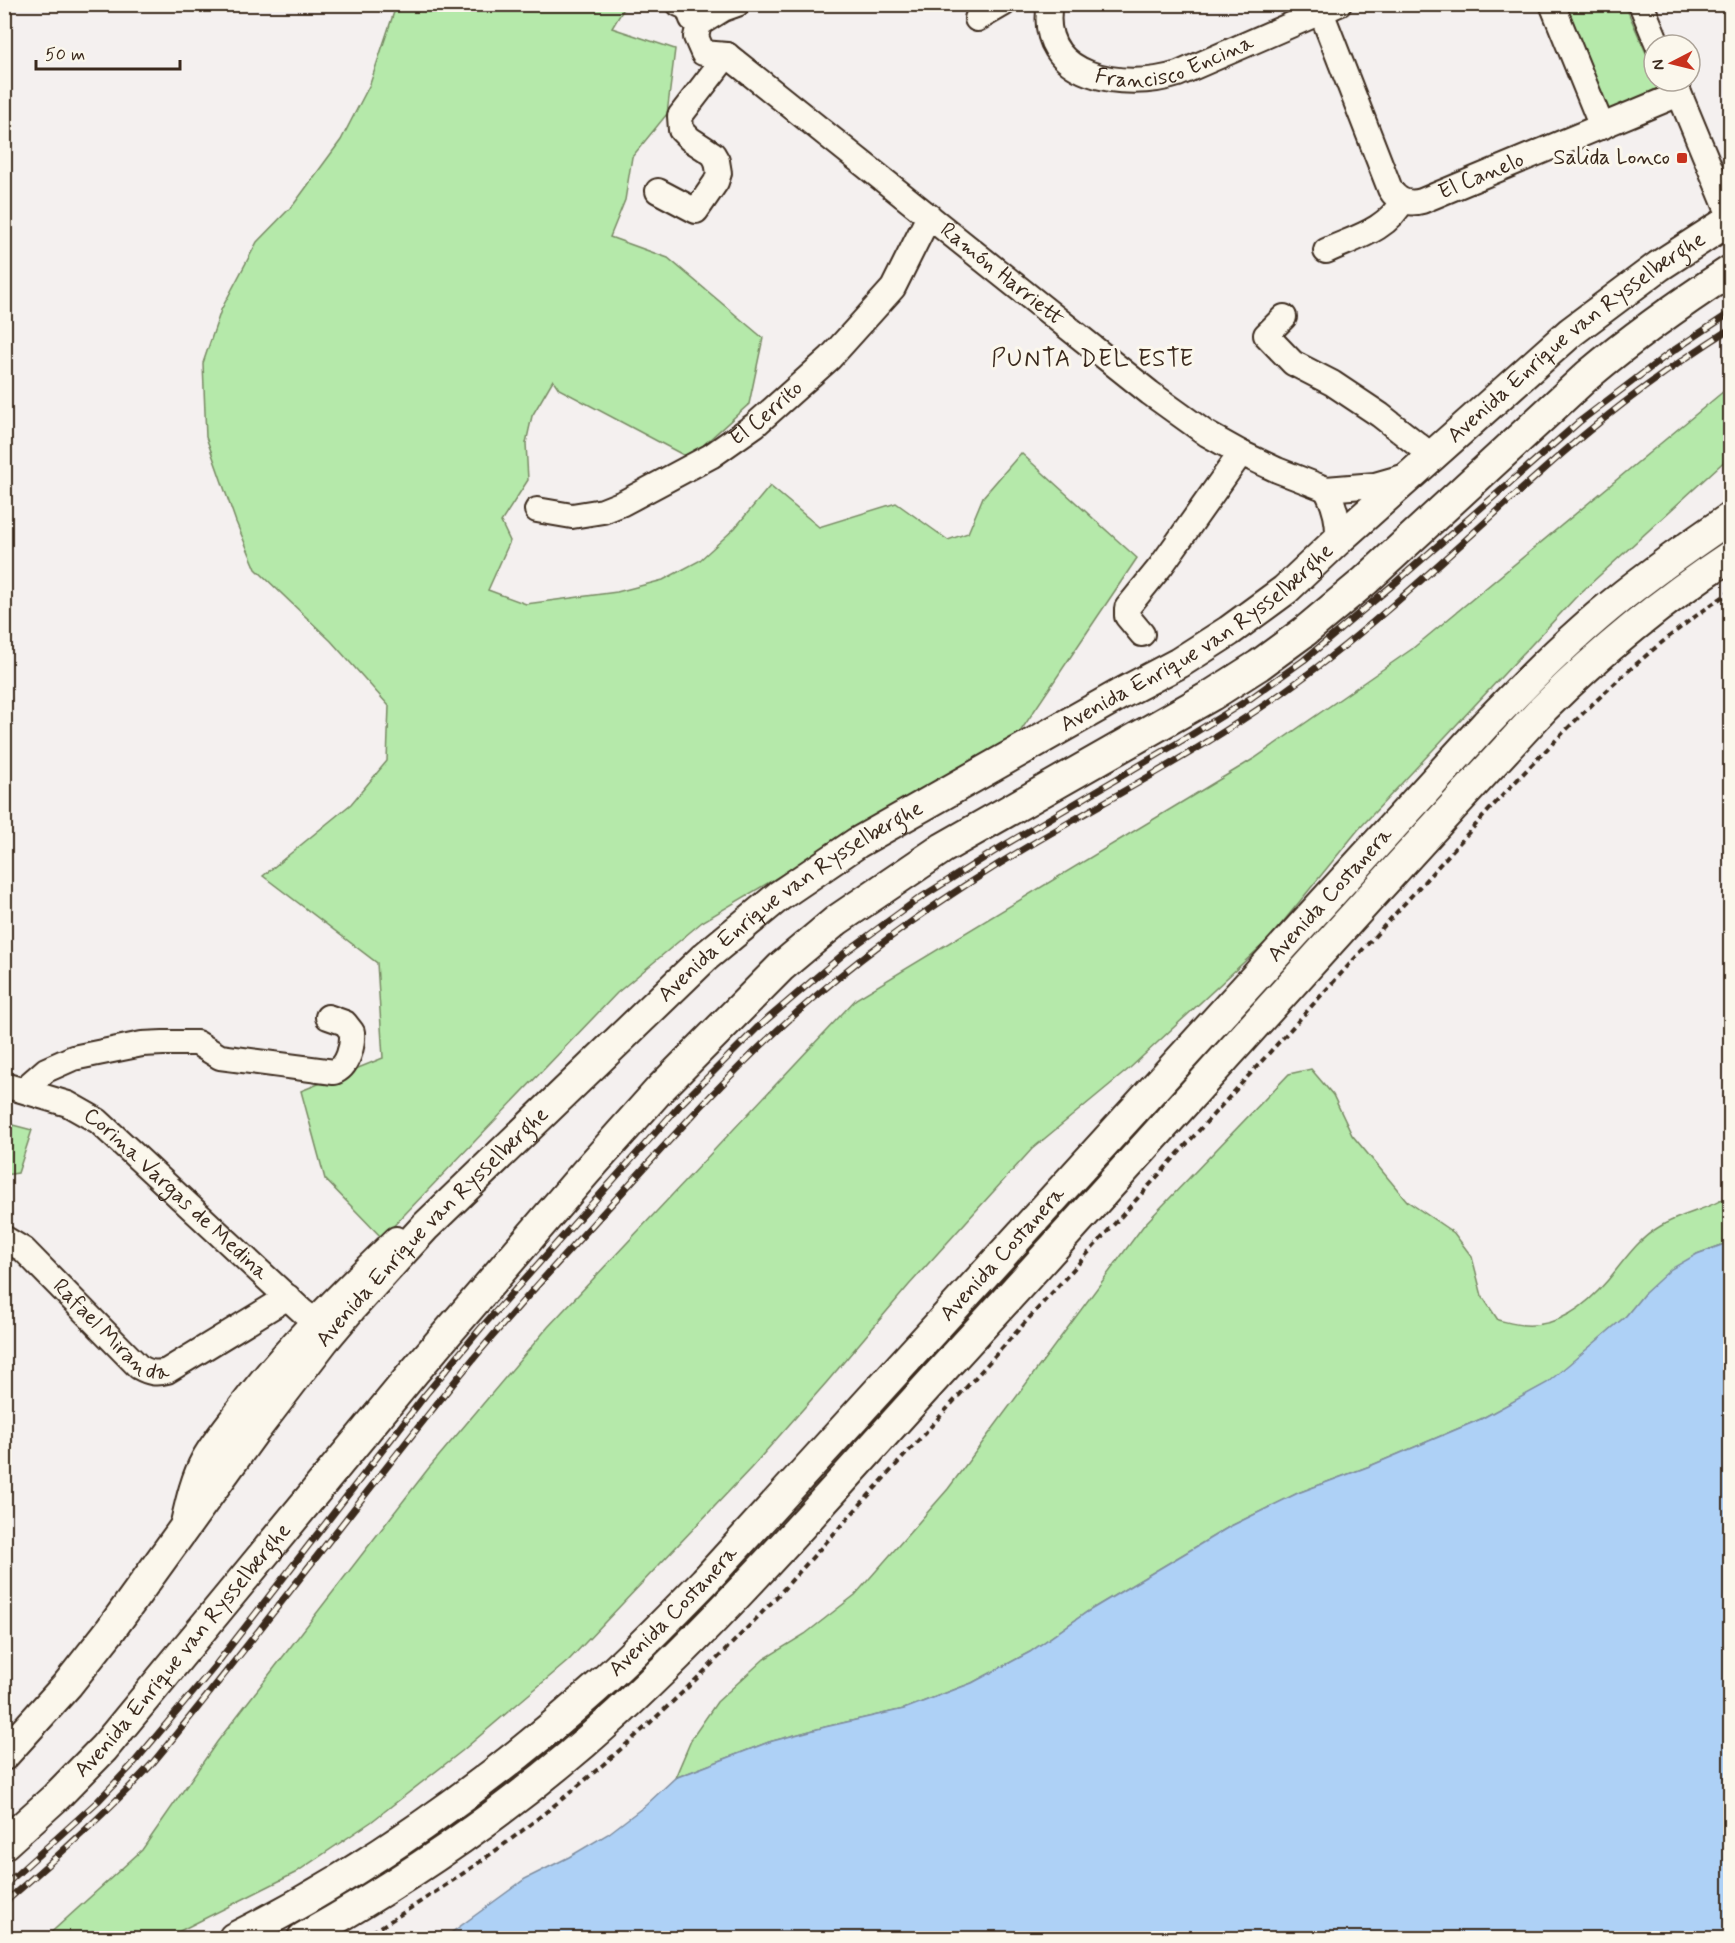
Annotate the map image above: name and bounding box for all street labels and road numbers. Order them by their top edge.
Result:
street label: Francisco Encina [1092,28,1259,95]
street label: El Canelo [1434,146,1528,207]
street label: Ramón Harriett [934,216,1070,333]
street label: Avenida Enrique van Rysselberghe [1442,225,1711,450]
street label: El Cerrito [724,375,809,453]
street label: Avenida Enrique van Rysselberghe [1055,537,1340,739]
street label: Avenida Enrique van Rysselberghe [652,794,928,1009]
street label: Avenida Costanera [1261,821,1399,969]
street label: Avenida Enrique van Rysselberghe [310,1101,555,1353]
street label: Corina Vargas de Medina [79,1102,275,1287]
street label: Avenida Costanera [934,1180,1072,1328]
street label: Rafael Miranda [46,1273,172,1387]
street label: Avenida Enrique van Rysselberghe [68,1517,298,1784]
street label: Avenida Costanera [603,1539,745,1683]

